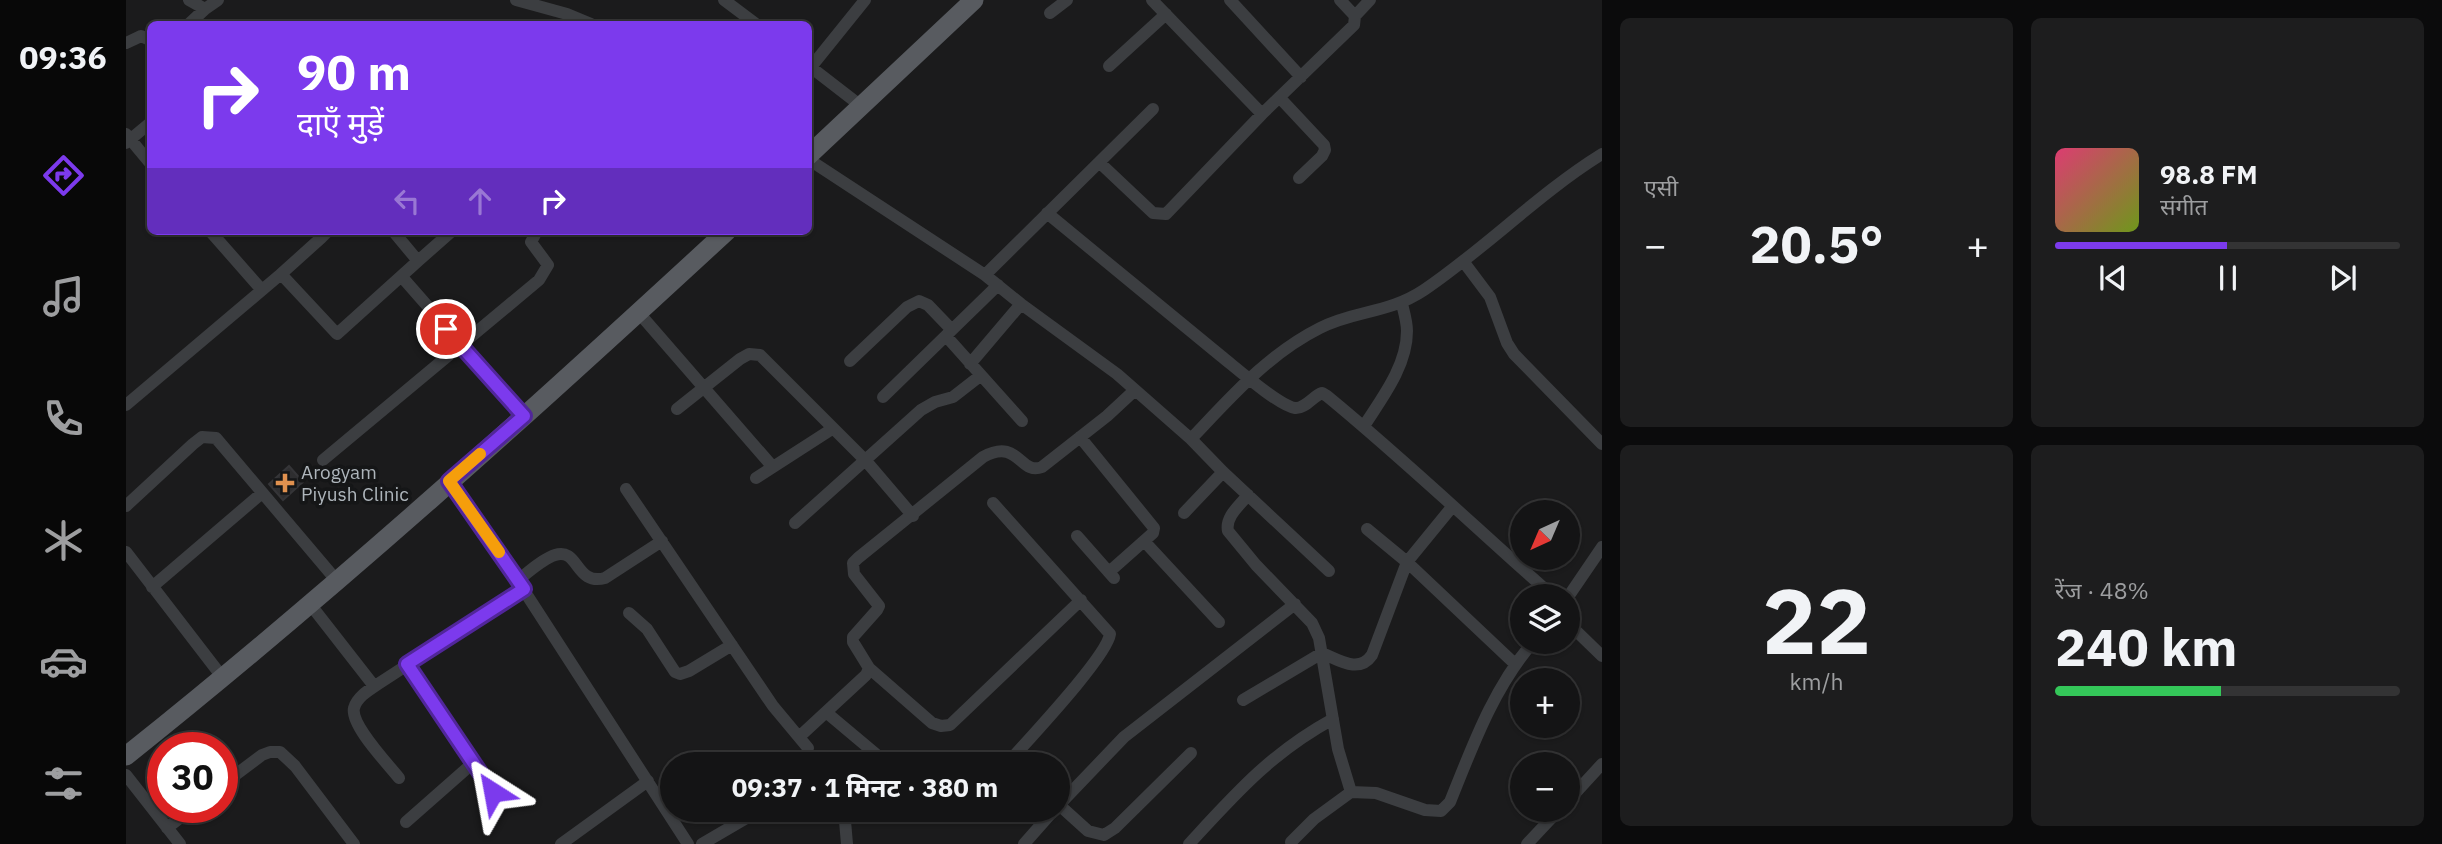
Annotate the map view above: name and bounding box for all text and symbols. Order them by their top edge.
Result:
text: 09:36 [19,36,107,78]
text: 90 m [297,40,411,103]
icon: right [182,49,273,140]
text: दाएँ मुड़ें [297,102,384,144]
icon: directions [39,151,88,200]
text: 98.8 FM [2160,157,2258,191]
text: एसी [1644,172,1678,202]
icon: left [388,182,426,220]
icon: ahead [461,182,499,220]
icon: right [534,182,572,220]
text: संगीत [2160,191,2208,221]
text: 20.5° [1749,210,1884,277]
text: − [1644,220,1667,269]
text: + [1966,220,1989,269]
icon: previous [2094,259,2132,297]
icon: pause [2209,259,2247,297]
icon: next [2324,259,2362,297]
icon: music [39,272,88,321]
pin [416,299,476,359]
icon: arrive [427,310,465,348]
icon: phone [39,394,88,443]
place label: Arogyam Piyush Clinic [301,460,409,506]
marker: Arogyam Piyush Clinic [275,473,295,493]
north arrow [1510,500,1580,570]
map controls [1510,500,1580,822]
icon: climate [39,516,88,565]
text: 22 [1762,561,1871,679]
text: रेंज · 48% [2055,575,2149,605]
button: layers [1510,584,1580,654]
text: 240 km [2055,613,2237,680]
icon: car [39,637,88,686]
text: km/h [1789,666,1844,696]
button: + [1510,668,1580,738]
speed limit sign: 30 [147,732,238,823]
button: − [1510,752,1580,822]
position arrow [456,755,530,829]
icon: filters [39,759,88,808]
text: 09:37 · 1 मिनट · 380 m [732,770,998,804]

